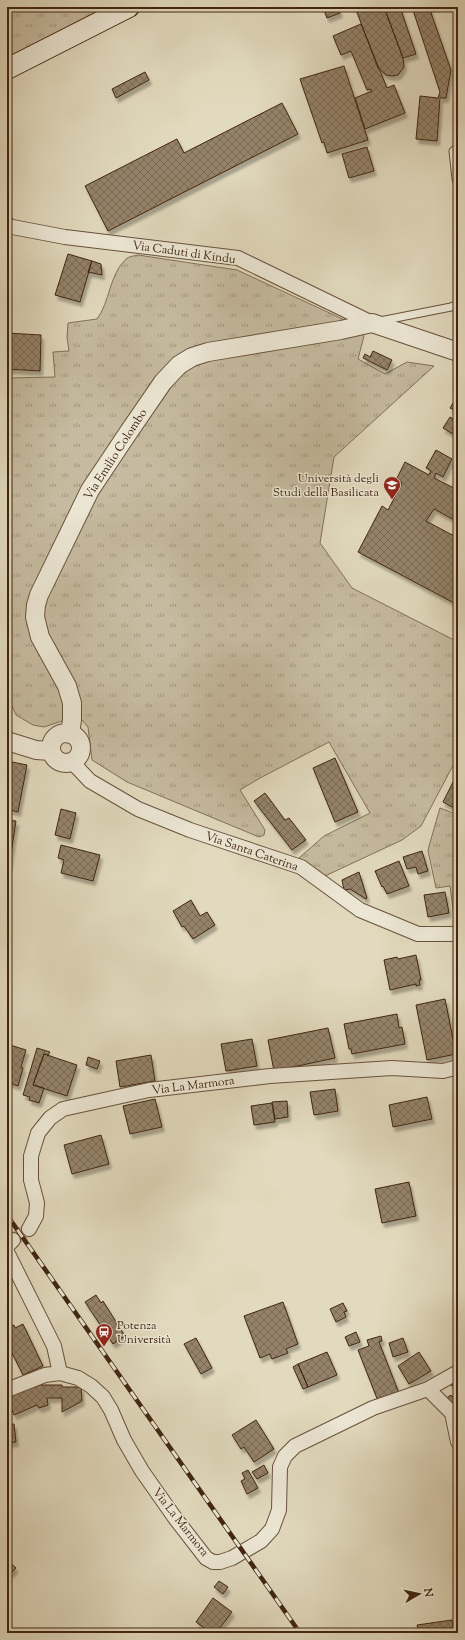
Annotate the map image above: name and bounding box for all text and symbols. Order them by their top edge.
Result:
street label: Via Caduti di Kindu [131,237,237,269]
street label: Via Emilio Colombo [80,405,152,504]
place label: Università degli Studi della Basilicata [273,470,380,502]
school or university icon: Università degli Studi della Basilicata [382,475,402,500]
street label: Via Santa Caterina [203,828,301,876]
street label: Via La Marmora [151,1072,236,1100]
place label: Potenza Università [117,1317,171,1349]
station icon: Potenza Università [94,1322,114,1347]
street label: Via La Marmora [148,1484,213,1561]
north arrow [399,1574,439,1614]
text: N [419,1586,437,1598]

